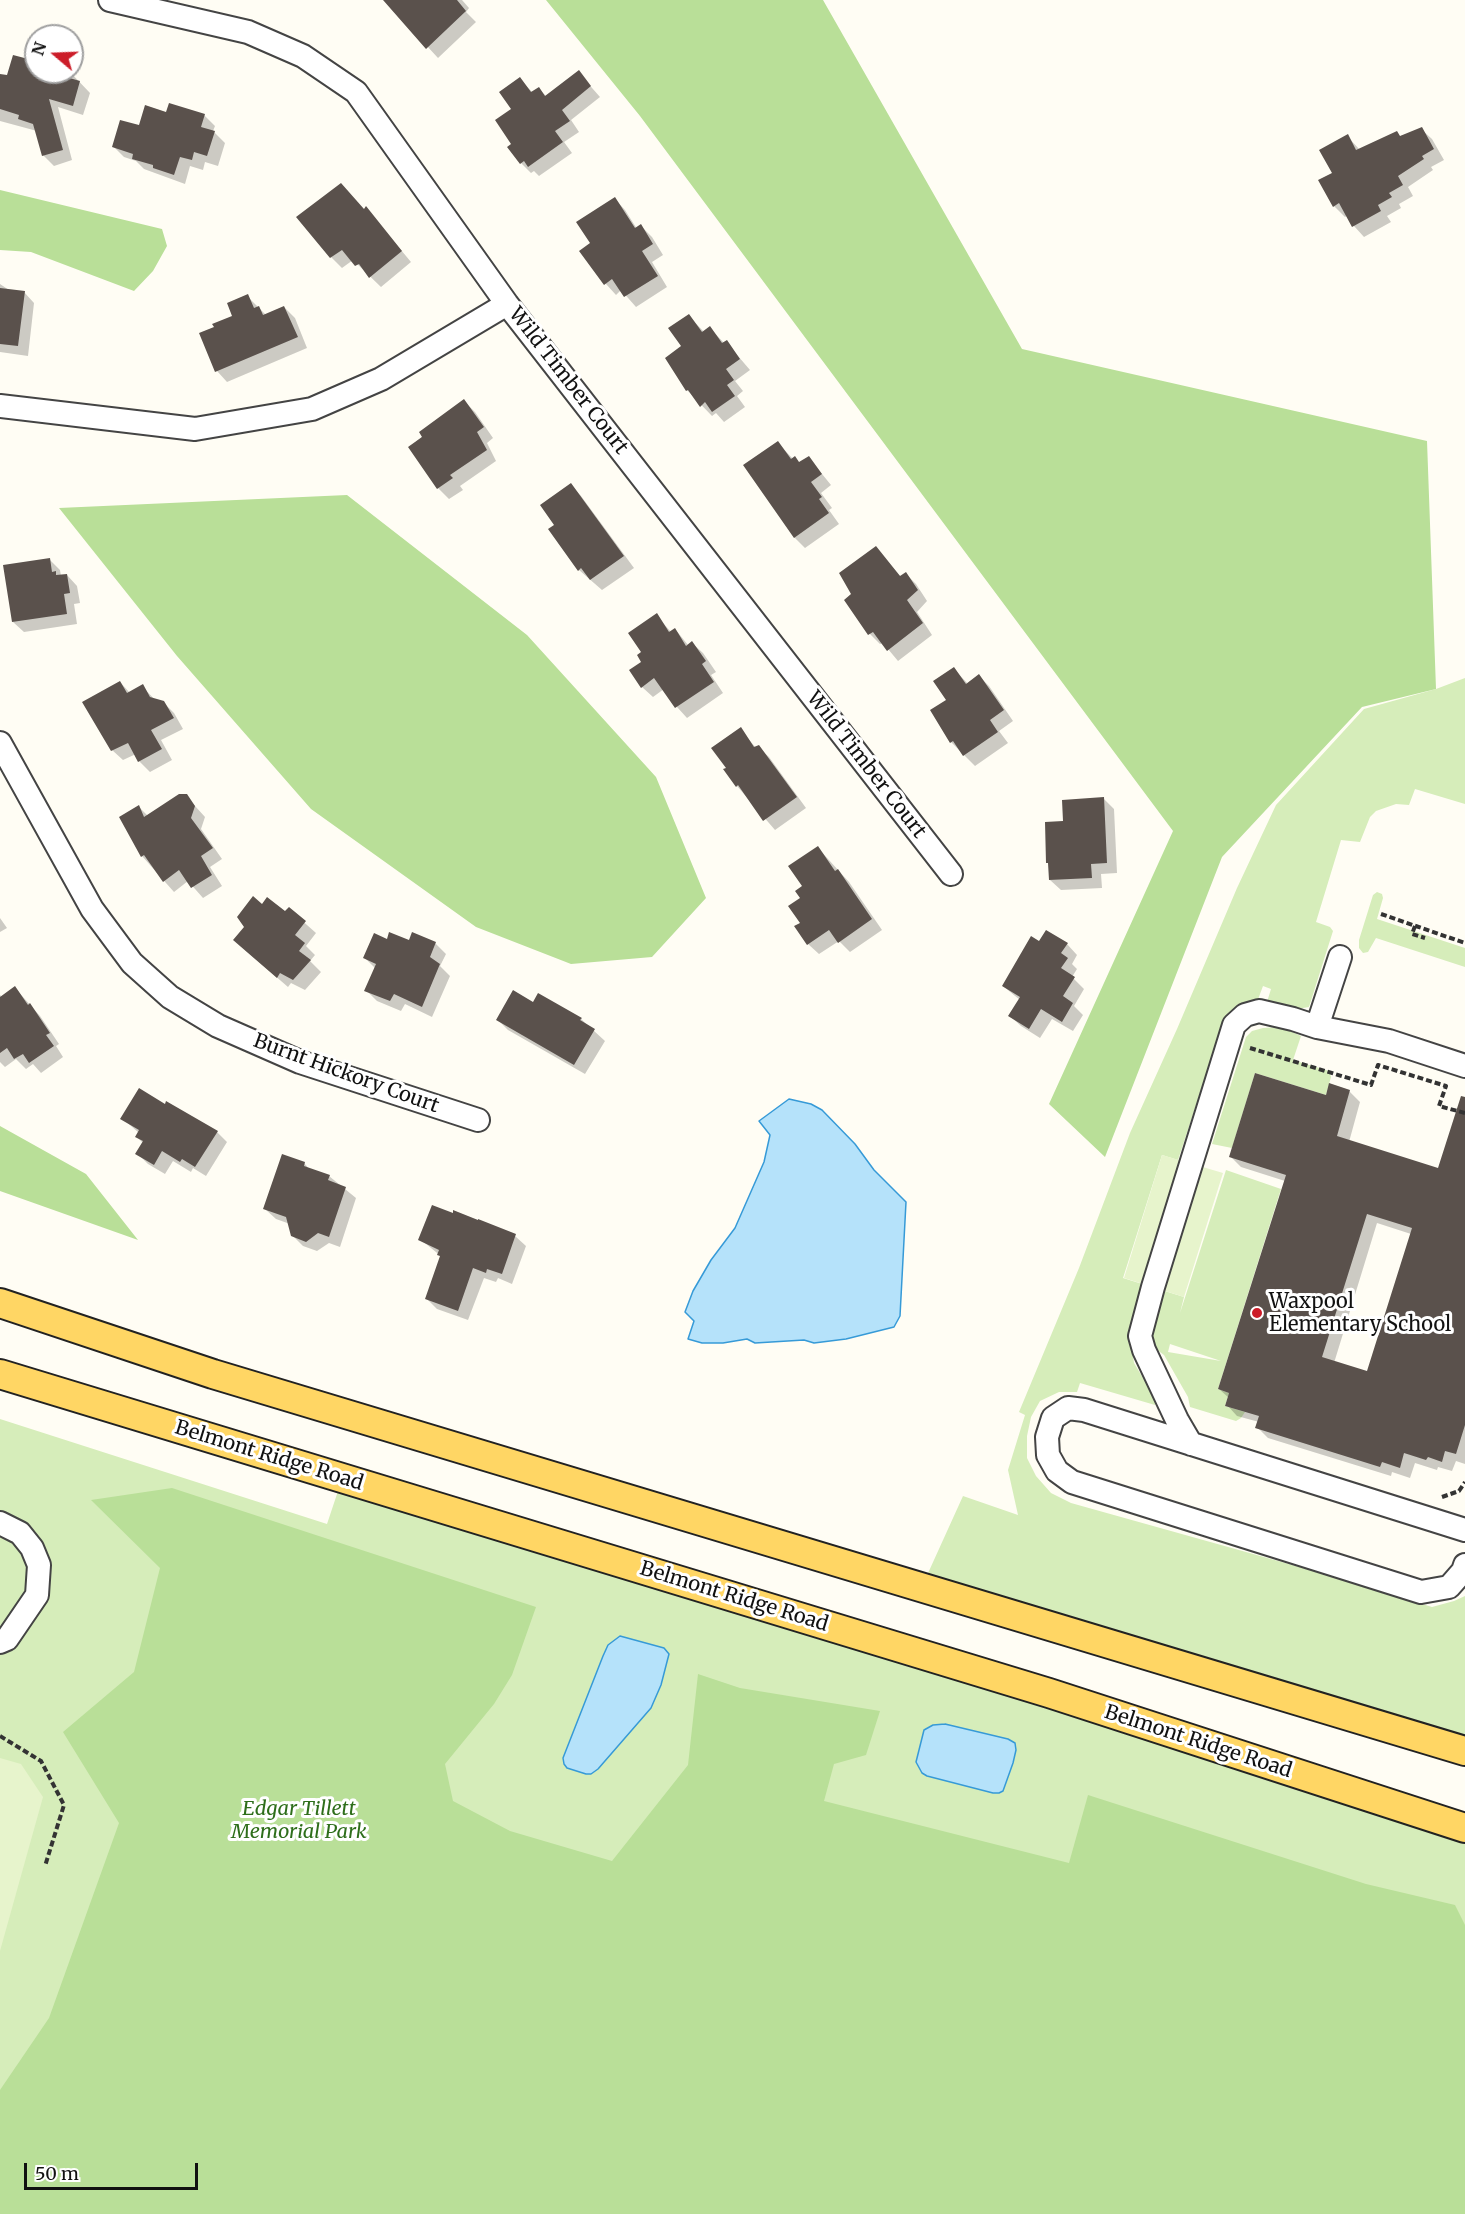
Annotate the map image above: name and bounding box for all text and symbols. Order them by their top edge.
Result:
north arrow [24,24,84,84]
text: N [27,40,50,58]
street label: Wild Timber Court [503,303,633,459]
street label: Wild Timber Court [801,687,931,843]
street label: Burnt Hickory Court [250,1029,442,1119]
place label: Waxpool Elementary School [1269,1290,1451,1337]
marker: Waxpool Elementary School [1250,1306,1264,1320]
street label: Belmont Ridge Road [172,1416,366,1496]
street label: Belmont Ridge Road [637,1557,831,1637]
street label: Belmont Ridge Road [1101,1700,1295,1784]
park label: Edgar Tillett Memorial Park [231,1797,367,1844]
scale bar [27,2151,201,2189]
text: 50 m [35,2162,79,2185]

